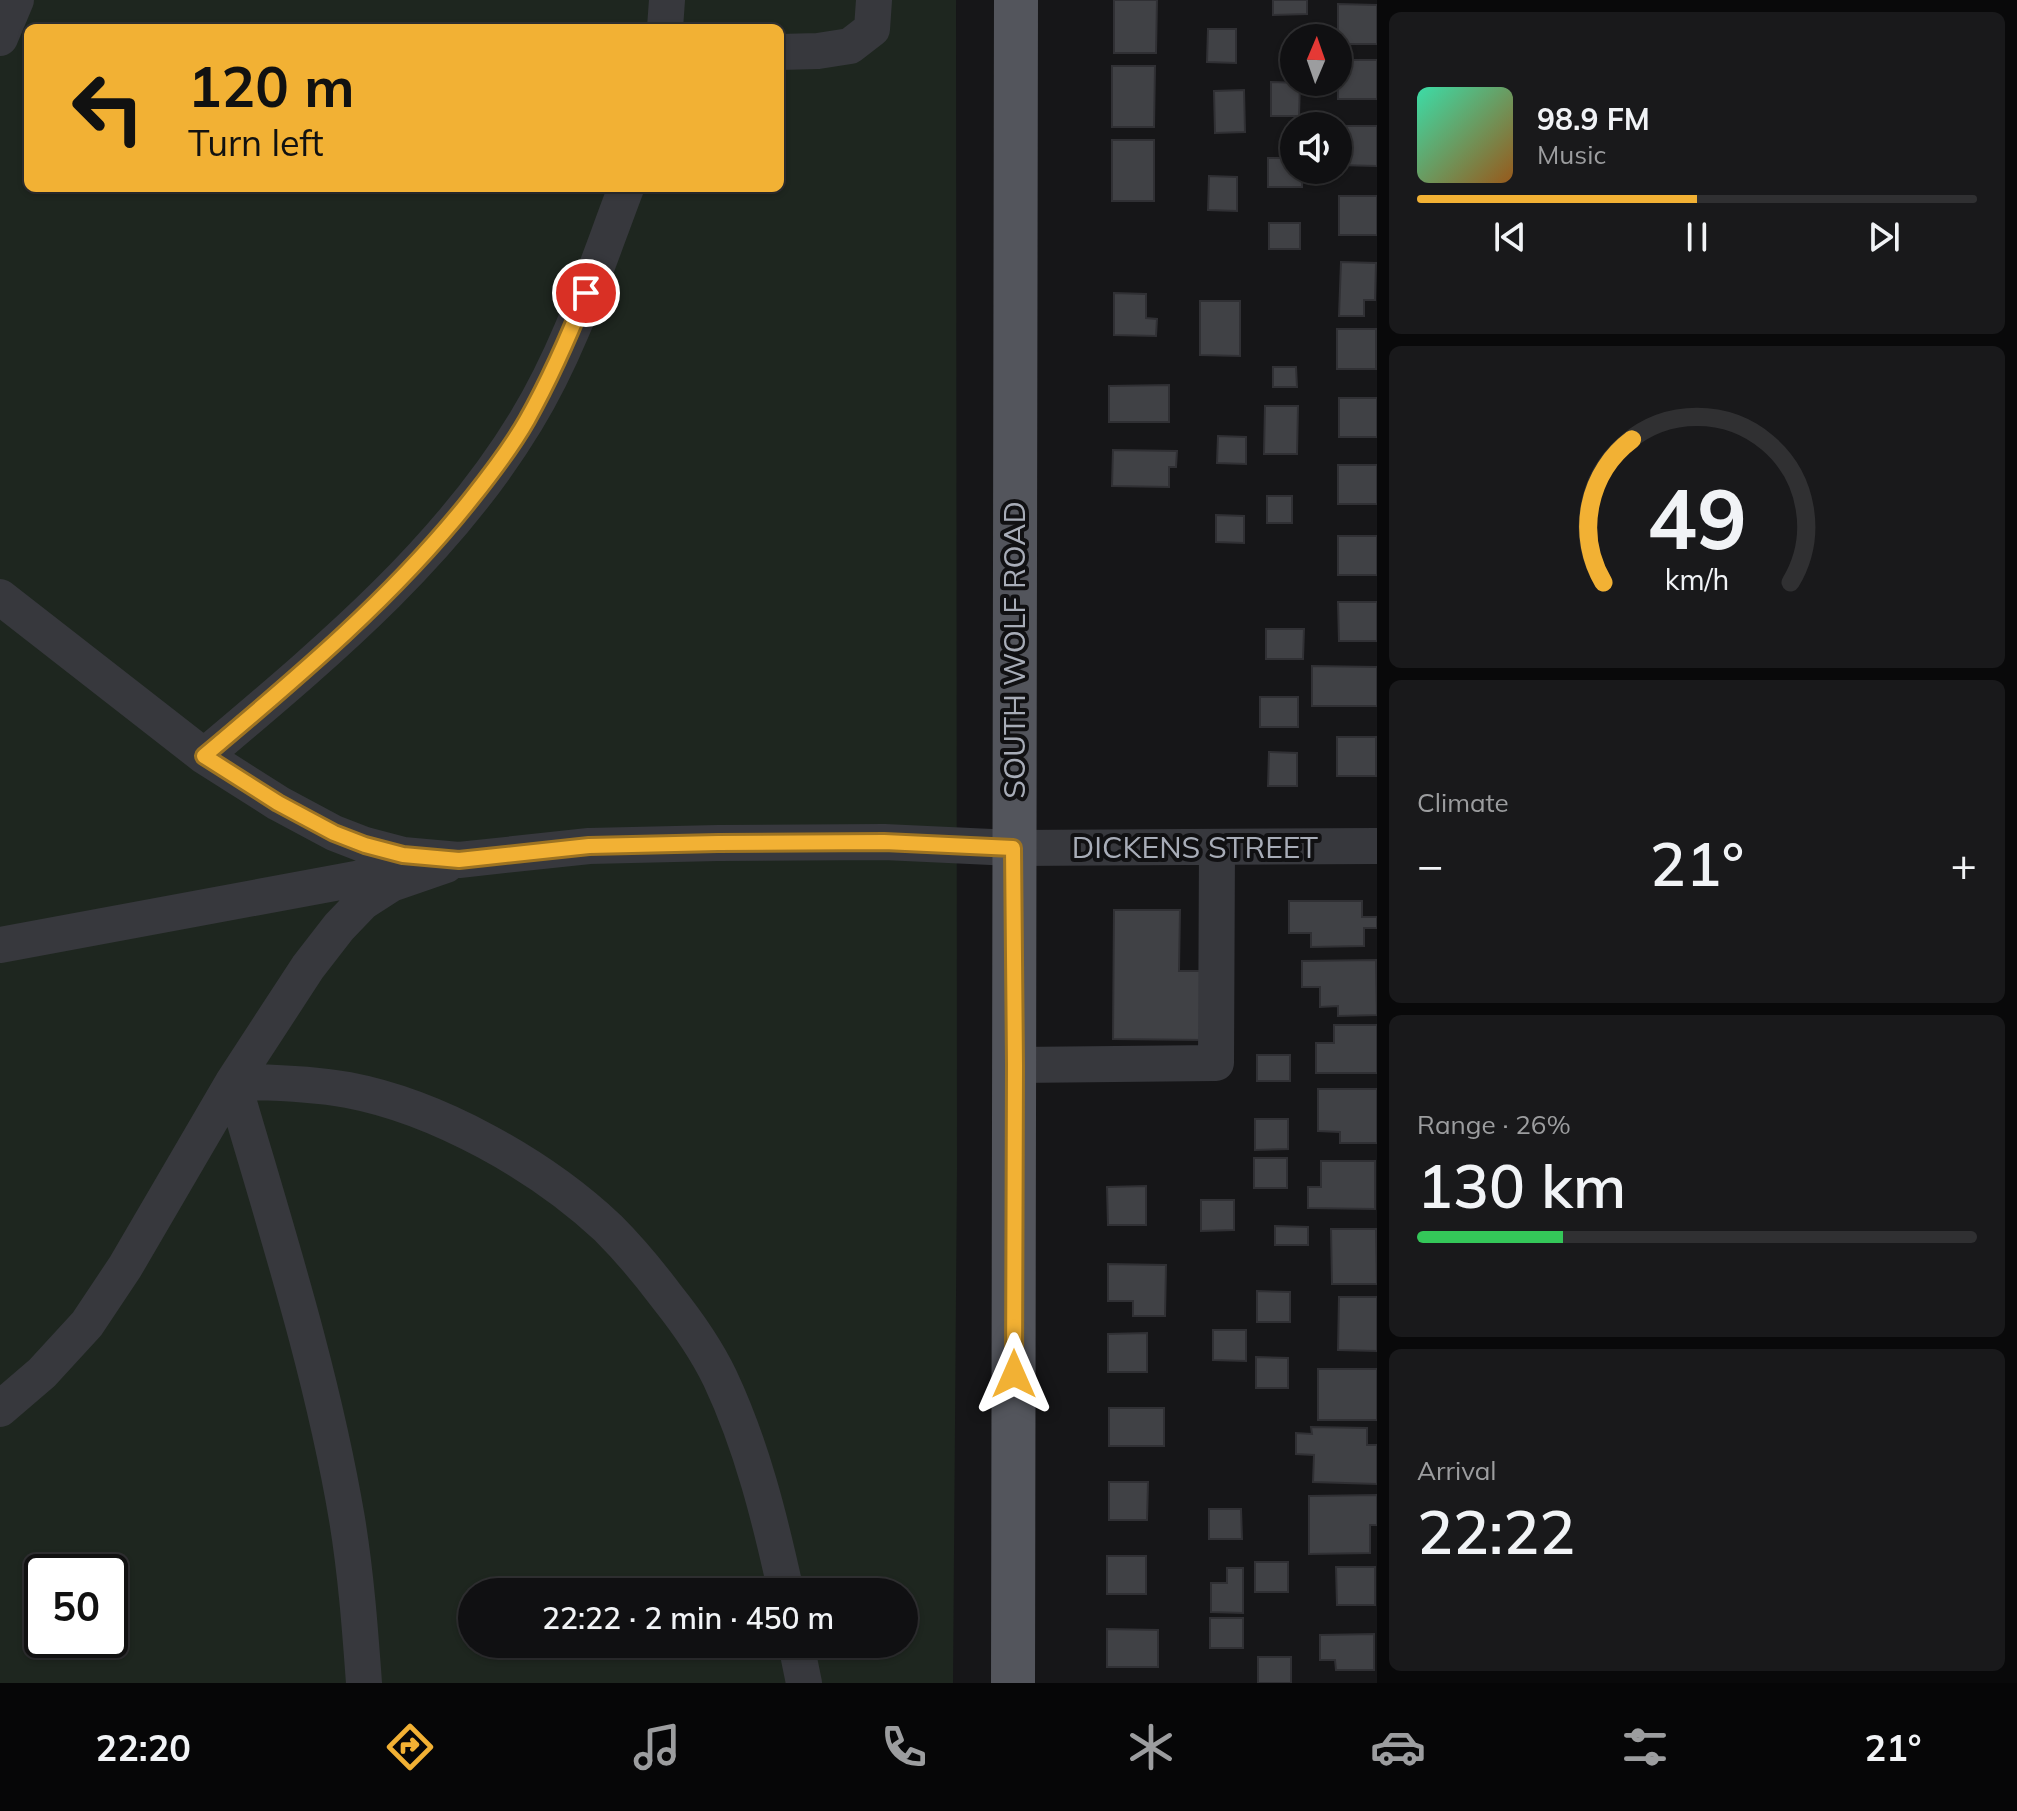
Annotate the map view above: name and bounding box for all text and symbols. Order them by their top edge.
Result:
north arrow [1280,24,1352,96]
map controls [1280,24,1352,184]
text: 120 m [188,51,355,121]
icon: left [56,56,160,160]
text: 98.9 FM [1537,100,1650,138]
button: sound [1280,112,1352,184]
text: Turn left [188,120,324,165]
text: Music [1537,138,1606,171]
icon: previous [1488,215,1532,259]
icon: pause [1675,215,1719,259]
icon: next [1862,215,1906,259]
pin [552,259,620,327]
icon: arrive [564,271,608,315]
text: 49 [1647,465,1747,570]
street label: SOUTH WOLF ROAD [995,501,1033,799]
text: km/h [1665,561,1729,597]
text: Climate [1417,786,1509,819]
text: 21° [1650,826,1744,901]
street label: DICKENS STREET [1072,828,1318,866]
text: − [1417,837,1443,892]
text: + [1951,837,1977,892]
text: Range · 26% [1417,1108,1571,1141]
text: 130 km [1417,1148,1626,1223]
position arrow [972,1332,1056,1416]
text: Arrival [1417,1454,1497,1487]
text: 22:22 [1417,1494,1575,1569]
speed limit sign: 50 [24,1554,128,1658]
text: 22:22 · 2 min · 450 m [542,1599,834,1637]
icon: directions [382,1719,438,1775]
icon: music [629,1719,685,1775]
icon: phone [876,1719,932,1775]
icon: climate [1123,1719,1179,1775]
icon: car [1370,1719,1426,1775]
icon: filters [1617,1719,1673,1775]
text: 22:20 [96,1725,191,1770]
text: 21° [1865,1725,1921,1770]

